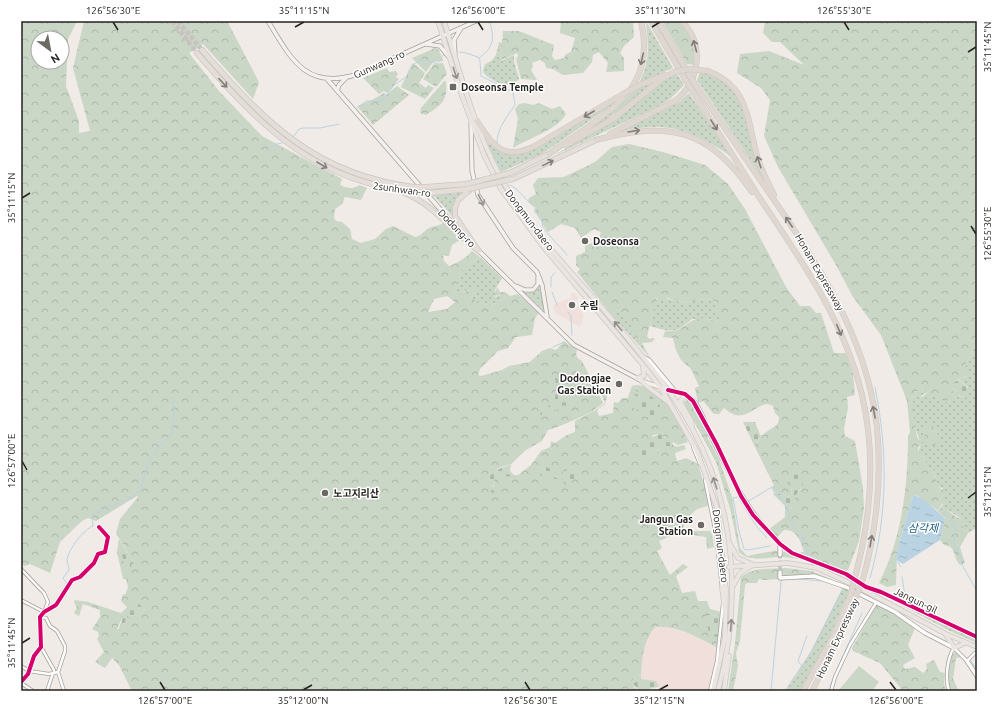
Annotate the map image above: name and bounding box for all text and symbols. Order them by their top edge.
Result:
text: 126°56'30"E [86,5,141,16]
text: 35°11'15"N [279,5,329,16]
text: 126°56'00"E [451,5,506,16]
text: 35°11'30"N [635,5,685,16]
text: 126°55'30"E [817,5,872,16]
text: 35°11'45"N [982,22,993,72]
north arrow [30,30,70,70]
one-way arrow [691,40,698,53]
street label: Gunwang-ro [352,48,407,81]
text: N [49,51,62,66]
one-way arrow [638,53,645,66]
one-way arrow [451,67,459,79]
one-way arrow [218,77,227,87]
marker: Doseonsa Temple [448,82,458,92]
place label: Doseonsa Temple [461,82,544,93]
one-way arrow [583,110,595,118]
one-way arrow [710,119,718,131]
one-way arrow [627,127,640,135]
one-way arrow [755,156,762,169]
one-way arrow [542,159,554,166]
one-way arrow [316,162,328,170]
text: 35°11'15"N [6,173,17,223]
street label: 2sunhwan-ro [372,180,432,199]
street label: Dongmun-daero [503,188,556,253]
one-way arrow [477,193,485,205]
text: 126°55'30"E [982,206,993,261]
street label: Dodong-ro [436,207,478,250]
one-way arrow [785,217,793,228]
street label: Honam Expressway [793,232,846,313]
marker: Doseonsa [580,236,590,246]
place label: Doseonsa [593,236,639,247]
marker: 수림 [567,300,577,310]
place label: 수림 [580,300,598,311]
one-way arrow [613,321,622,332]
one-way arrow [835,324,843,336]
place label: Dodongjae Gas Station [557,373,611,396]
marker: Dodongjae Gas Station [614,379,624,389]
one-way arrow [870,406,878,419]
text: 126°57'00"E [6,433,17,488]
text: 35°12'15"N [982,467,993,517]
one-way arrow [711,477,719,489]
marker: 노고지리산 [320,488,330,498]
place label: 노고지리산 [333,488,379,499]
street label: Dongmun-daero [711,509,730,583]
place label: Jangun Gas Station [639,514,693,537]
marker: Jangun Gas Station [696,520,706,530]
water label: 삼각제 [908,522,940,534]
one-way arrow [867,535,875,548]
street label: Jangun-gil [892,585,939,616]
street label: Honam Expressway [814,596,861,680]
text: 35°11'45"N [6,618,17,668]
one-way arrow [728,619,735,632]
text: 126°57'00"E [138,695,193,706]
text: 35°12'00"N [278,695,328,706]
text: 126°56'30"E [503,695,558,706]
text: 35°12'15"N [634,695,684,706]
text: 126°56'00"E [869,695,924,706]

